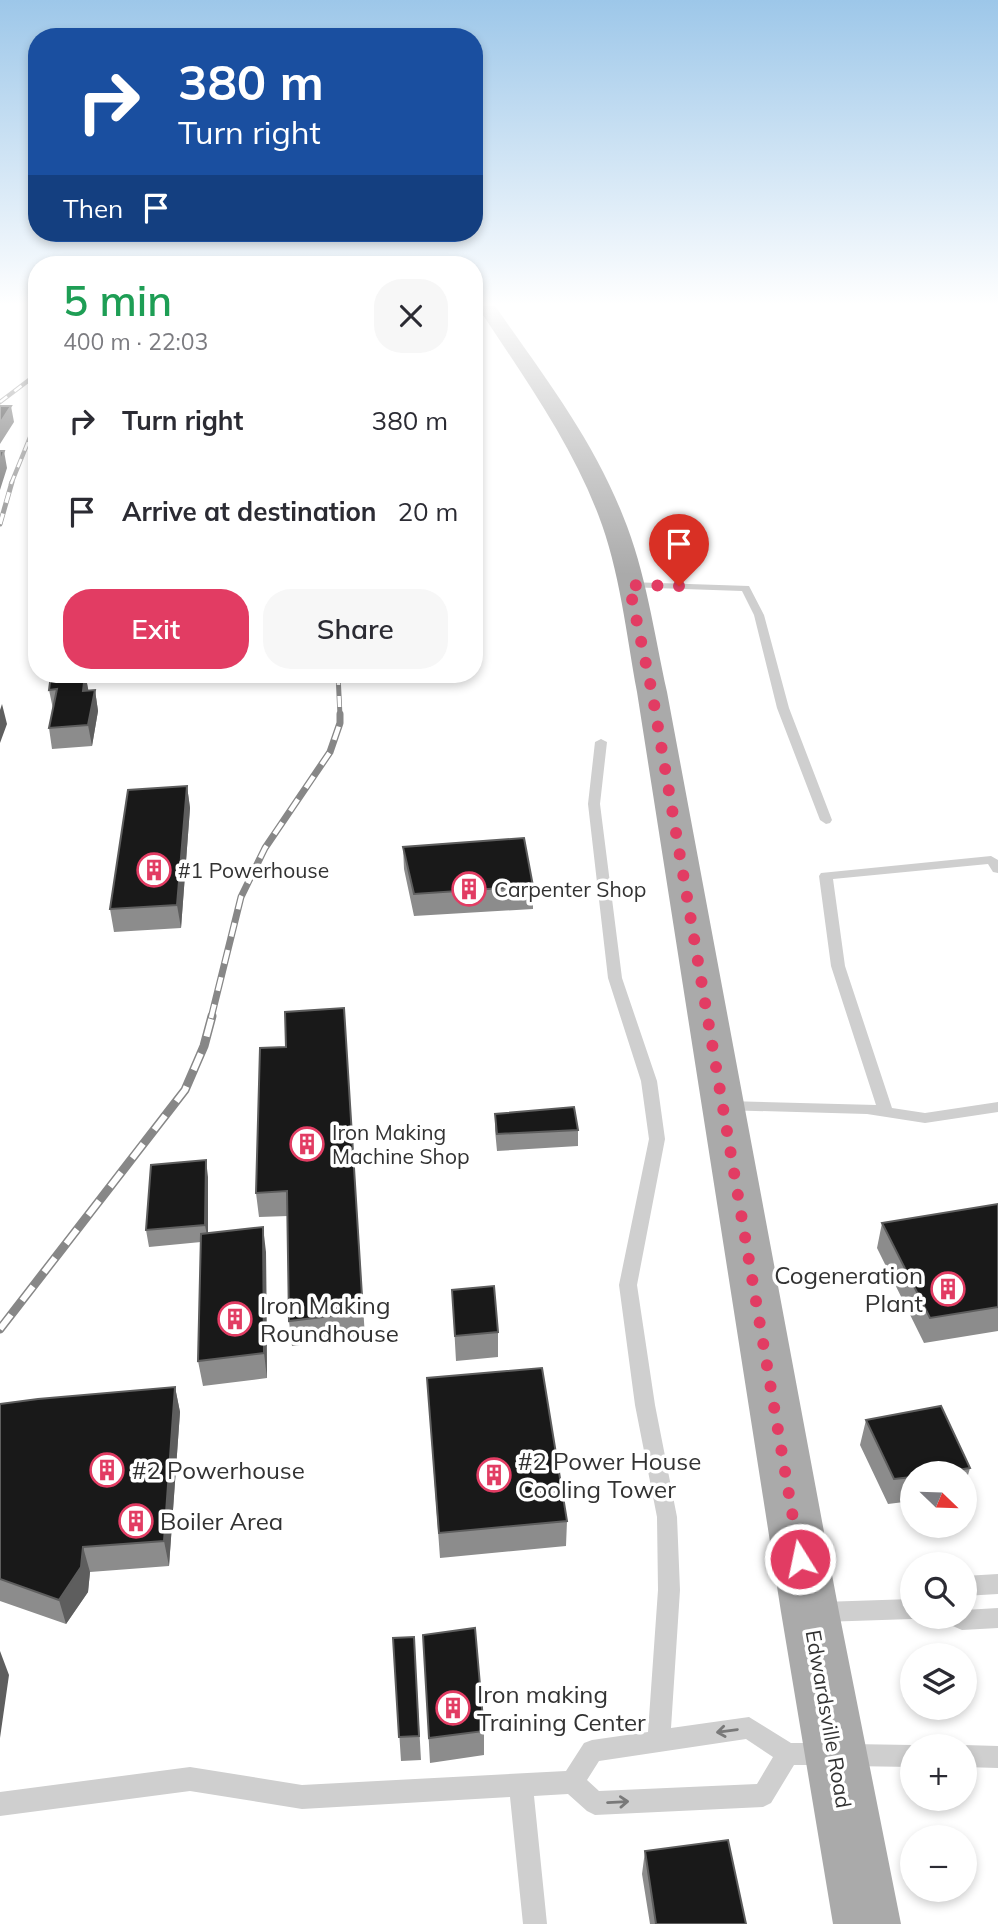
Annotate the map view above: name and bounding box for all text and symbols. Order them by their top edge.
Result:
text: 380 m [178,51,324,112]
icon: right [63,56,154,147]
text: Turn right [178,112,321,152]
icon: arrive [137,189,175,227]
text: Then [63,192,123,225]
text: 5 min [63,274,172,327]
button: close [374,279,448,353]
text: 400 m · 22:03 [63,327,208,356]
icon: right [63,402,101,440]
text: Turn right [122,404,243,437]
text: 380 m [372,404,448,437]
icon: arrive [63,493,101,531]
text: Arrive at destination [122,495,377,528]
text: 20 m [398,495,458,528]
pin [649,514,709,586]
icon: arrive [660,525,698,563]
button: Exit [63,589,249,669]
button: Share [263,589,448,669]
building icon: #1 Powerhouse [135,851,173,889]
place label: #1 Powerhouse [178,857,329,883]
building icon: Carpenter Shop [450,870,488,908]
place label: Carpenter Shop [494,876,646,902]
place label: Iron Making Machine Shop [332,1119,470,1169]
building icon: Iron Making Machine Shop [288,1125,326,1163]
place label: Cogeneration Plant [774,1260,923,1318]
building icon: Cogeneration Plant [929,1270,967,1308]
place label: Iron Making Roundhouse [260,1290,399,1348]
building icon: Iron Making Roundhouse [216,1300,254,1338]
place label: #2 Power House Cooling Tower [518,1446,701,1504]
building icon: #2 Powerhouse [88,1451,126,1489]
place label: #2 Powerhouse [132,1455,305,1485]
building icon: #2 Power House Cooling Tower [475,1456,513,1494]
north arrow [900,1461,976,1538]
map controls [900,1461,977,1902]
building icon: Boiler Area [117,1502,155,1540]
place label: Boiler Area [160,1506,283,1536]
position arrow [763,1522,837,1596]
button: search [900,1552,977,1629]
street label: Edwardsville Road [801,1628,857,1810]
button: layers [900,1643,977,1720]
place label: Iron making Training Center [477,1679,646,1737]
building icon: Iron making Training Center [434,1689,472,1727]
one-way arrow [716,1725,739,1738]
button: + [900,1734,977,1811]
one-way arrow [606,1796,629,1809]
button: − [900,1825,977,1902]

